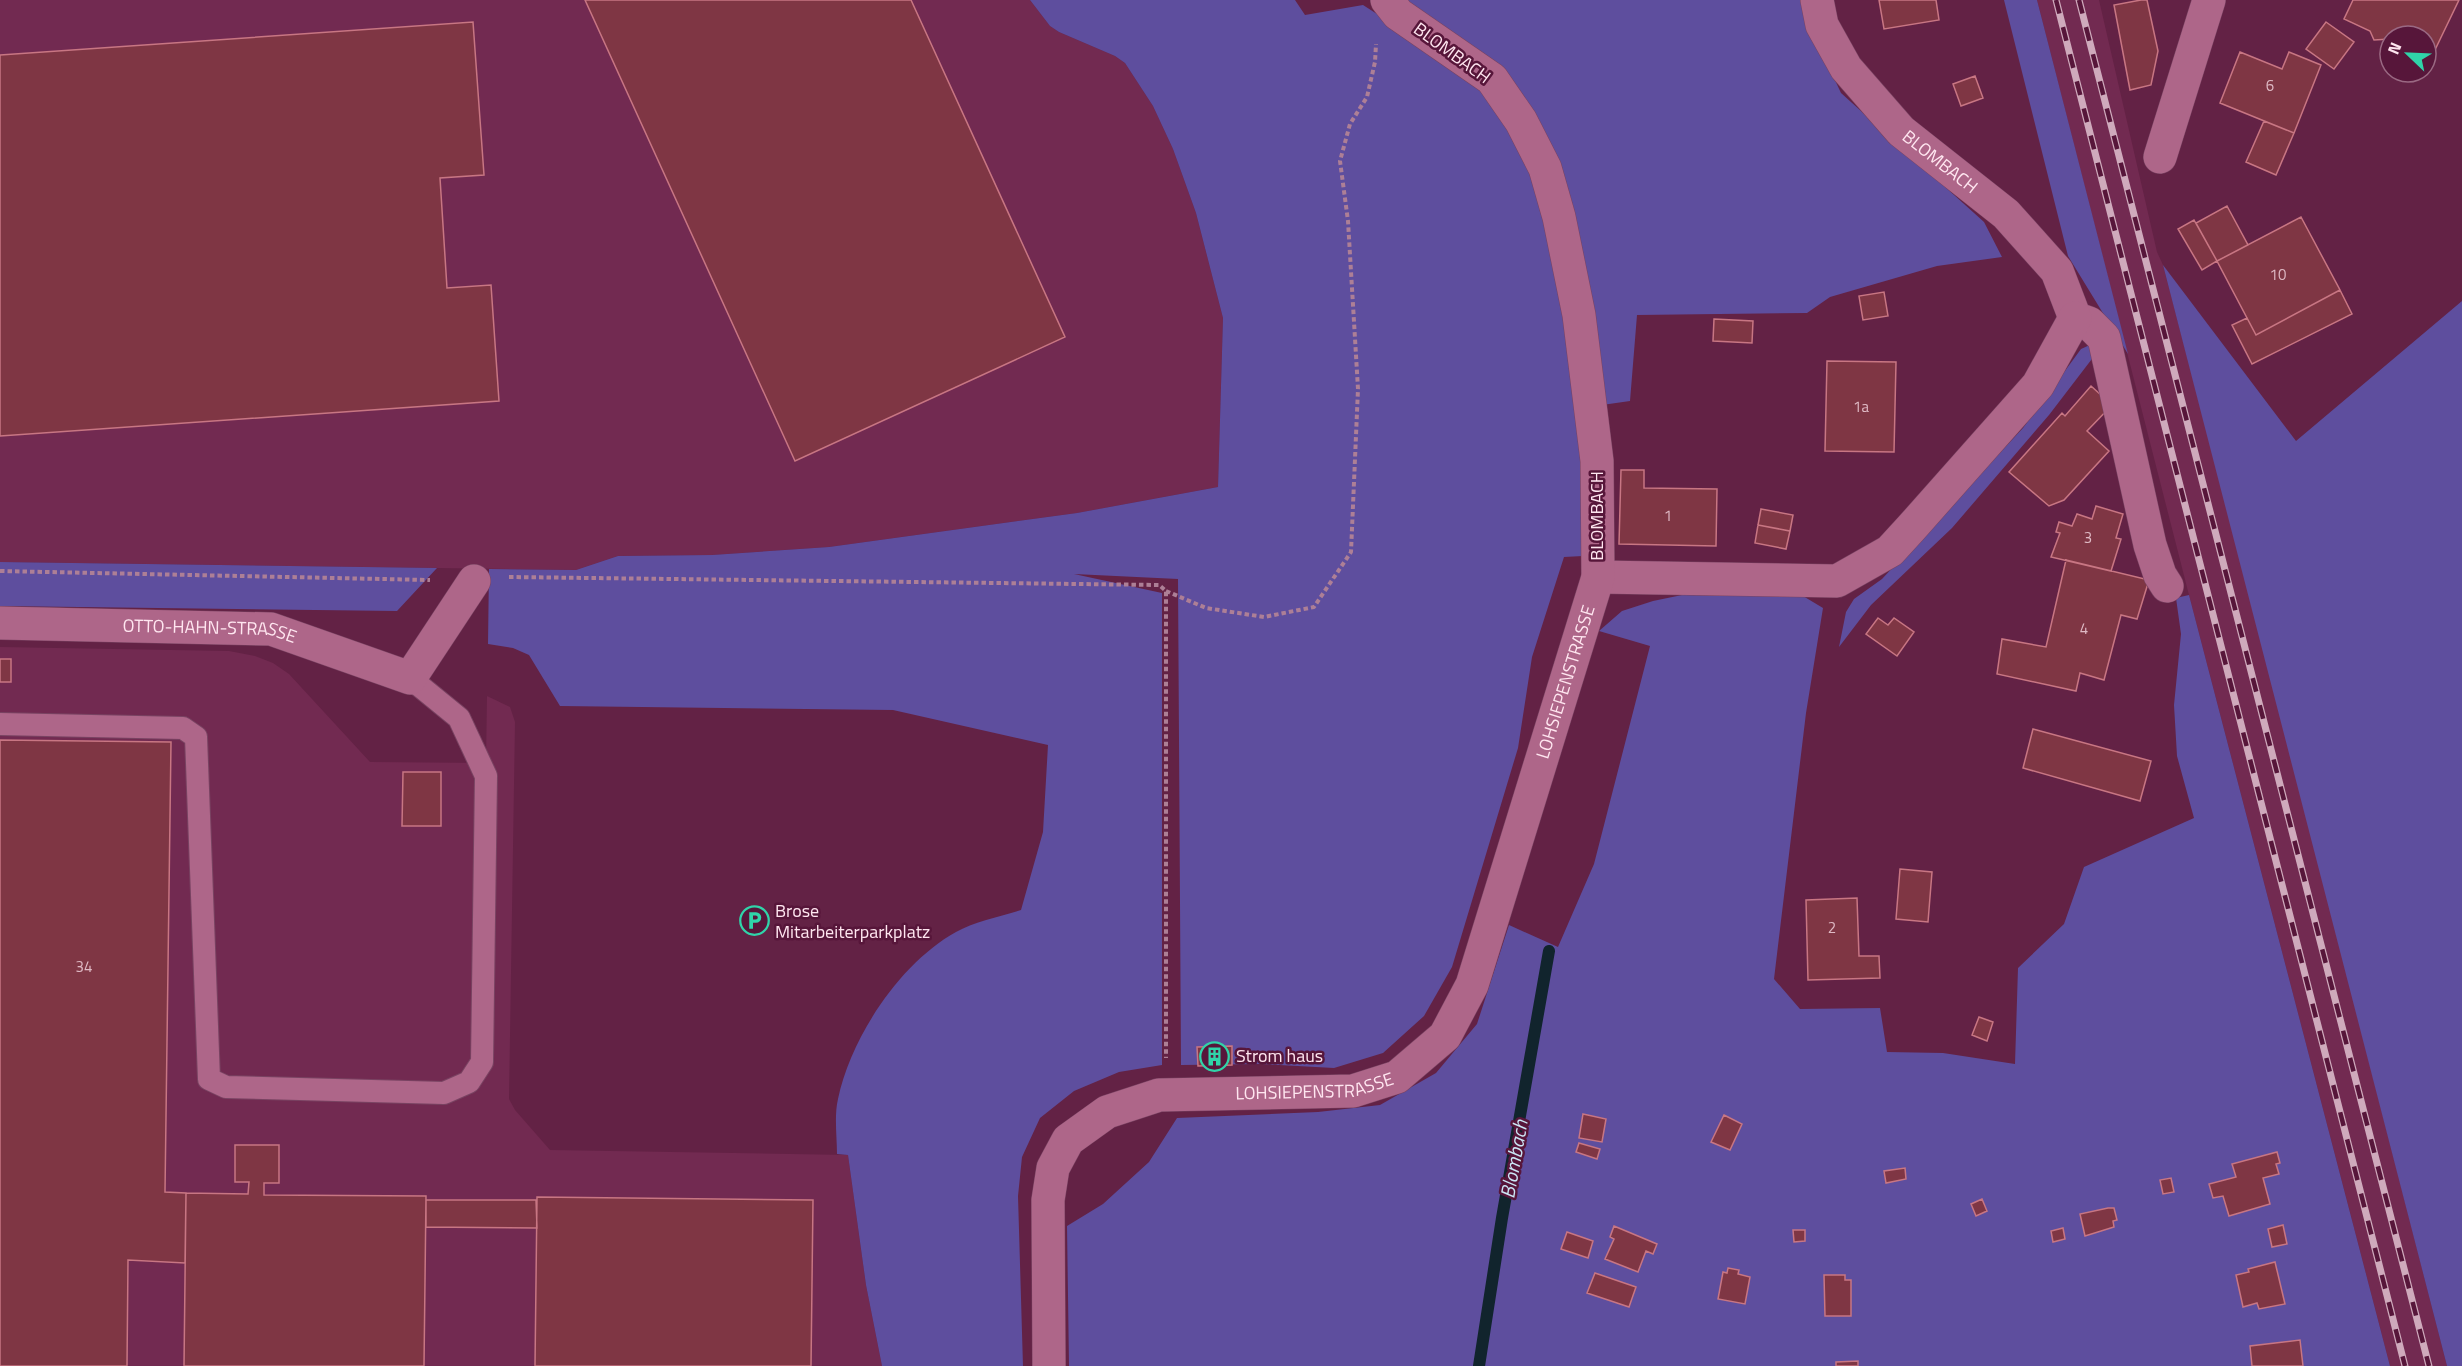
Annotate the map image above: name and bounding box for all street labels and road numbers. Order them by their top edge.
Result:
street label: BLOMBACH [1408,15,1497,90]
street label: BLOMBACH [1897,123,1984,200]
street label: BLOMBACH [1583,471,1610,561]
street label: LOHSIEPENSTRASSE [1529,602,1602,762]
street label: OTTO-HAHN-STRASSE [122,612,301,650]
street label: LOHSIEPENSTRASSE [1235,1065,1397,1106]

